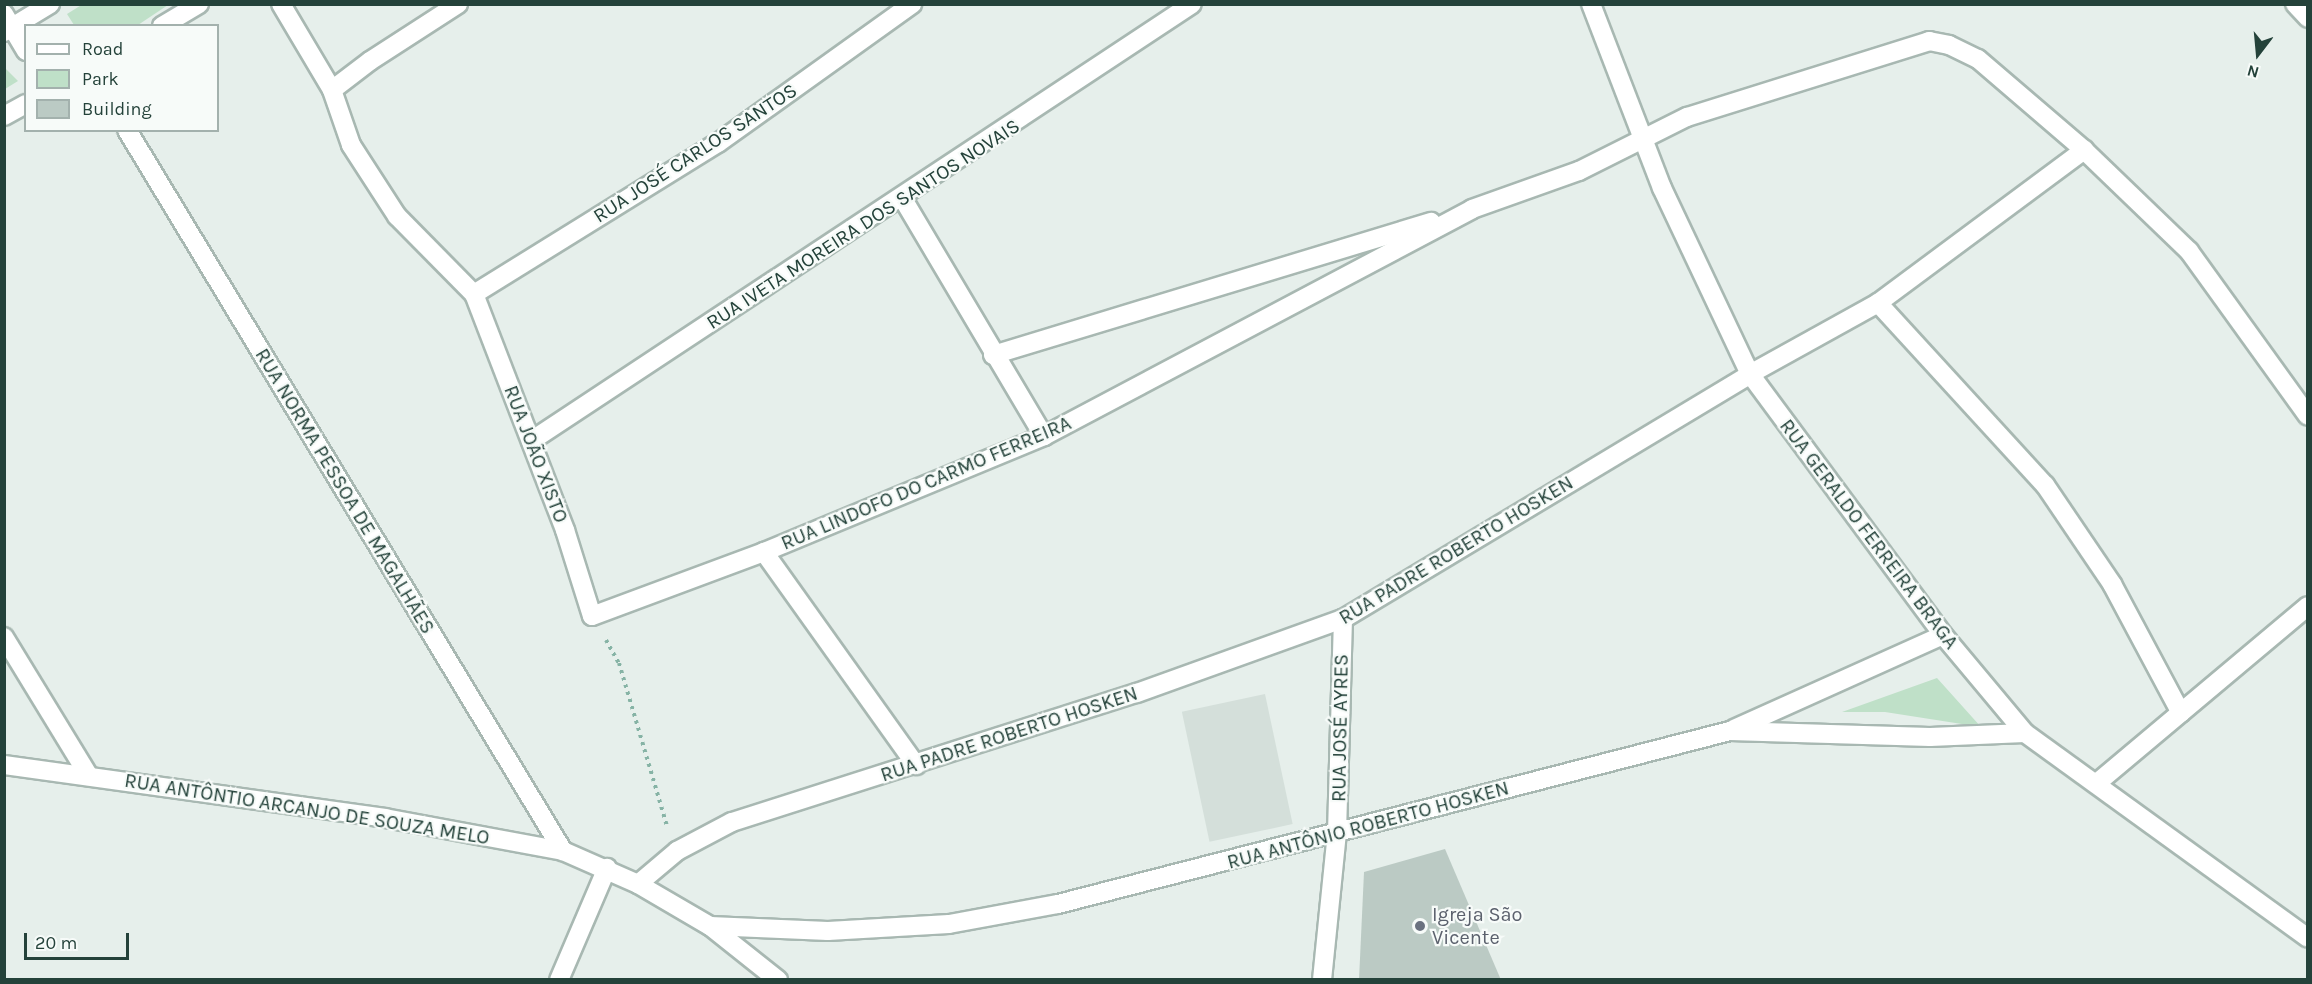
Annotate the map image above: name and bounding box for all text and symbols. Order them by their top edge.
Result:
legend [24,24,219,132]
north arrow [2228,24,2288,84]
text: Road [82,38,123,60]
text: N [2245,61,2261,83]
text: Park [82,68,119,90]
street label: RUA JOSÉ CARLOS SANTOS [589,78,801,228]
text: Building [82,98,152,120]
street label: RUA IVETA MOREIRA DOS SANTOS NOVAIS [702,114,1024,334]
street label: RUA NORMA PESSOA DE MAGALHÃES [250,344,440,638]
street label: RUA JOÃO XISTO [499,382,573,526]
street label: RUA LINDOFO DO CARMO FERREIRA [777,411,1075,555]
street label: RUA GERALDO FERREIRA BRAGA [1775,414,1963,654]
street label: RUA PADRE ROBERTO HOSKEN [1335,470,1577,630]
street label: RUA JOSÉ AYRES [1327,654,1353,802]
street label: RUA PADRE ROBERTO HOSKEN [877,681,1141,787]
street label: RUA ANTÔNTIO ARCANJO DE SOUZA MELO [123,768,491,850]
street label: RUA ANTÔNIO ROBERTO HOSKEN [1224,776,1512,874]
place label: Igreja São Vicente [1432,903,1522,950]
marker: Igreja São Vicente [1413,919,1427,933]
scale bar [27,921,132,959]
text: 20 m [35,932,77,954]

